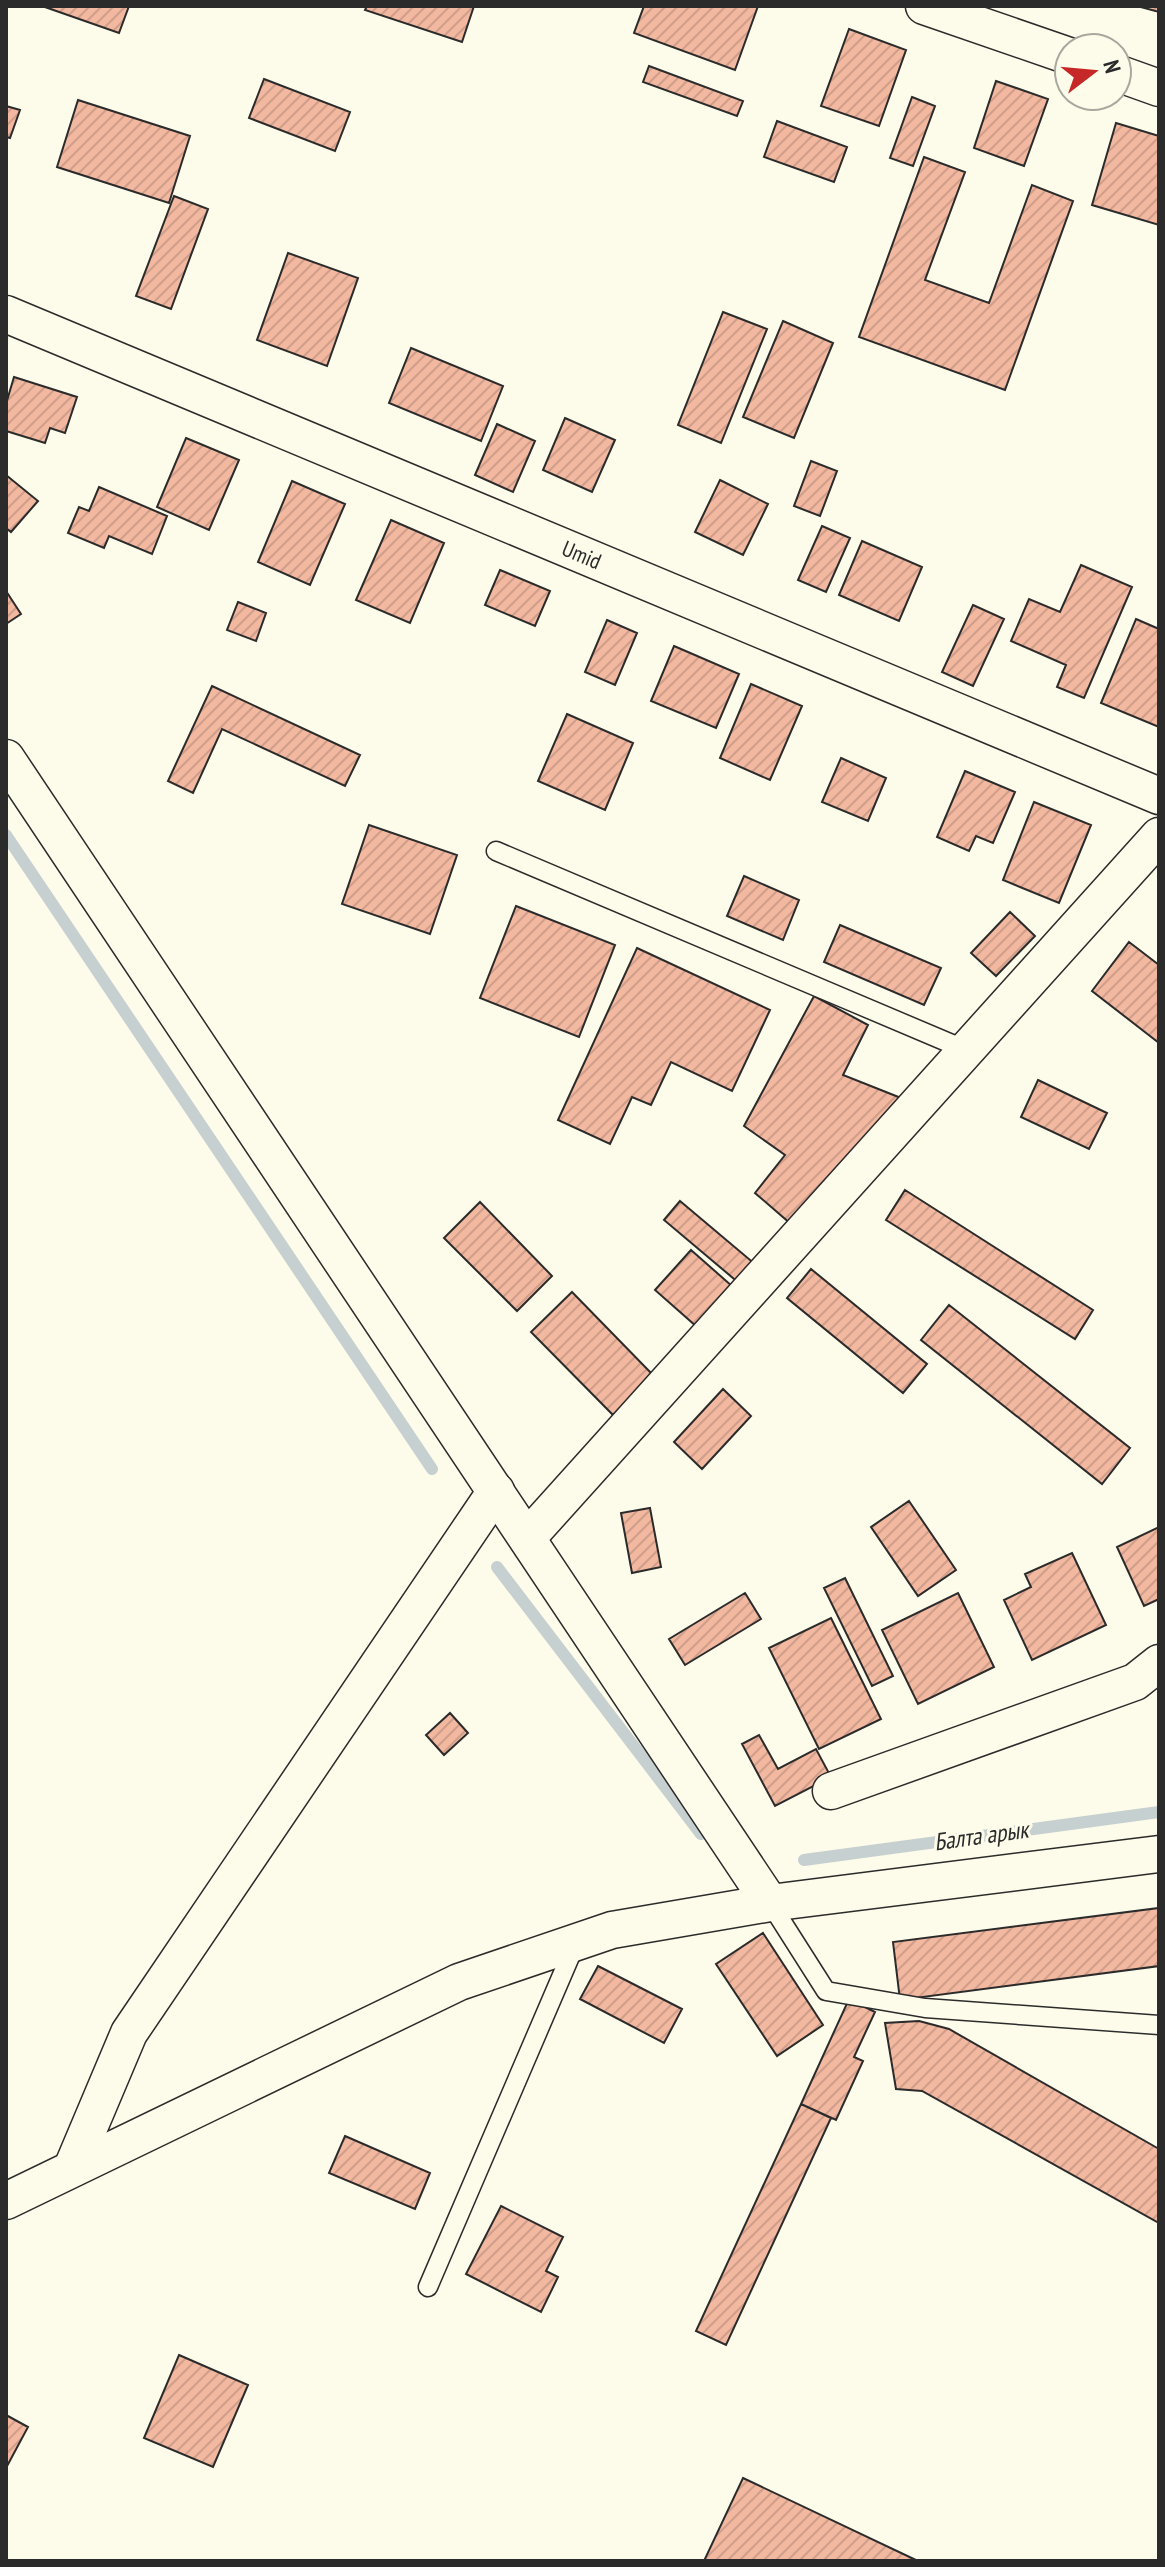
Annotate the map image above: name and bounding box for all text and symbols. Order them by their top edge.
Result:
north arrow [1053,32,1133,112]
text: N [1097,57,1127,76]
street label: Umid [558,534,606,575]
water label: Балта арык [932,1813,1033,1857]

